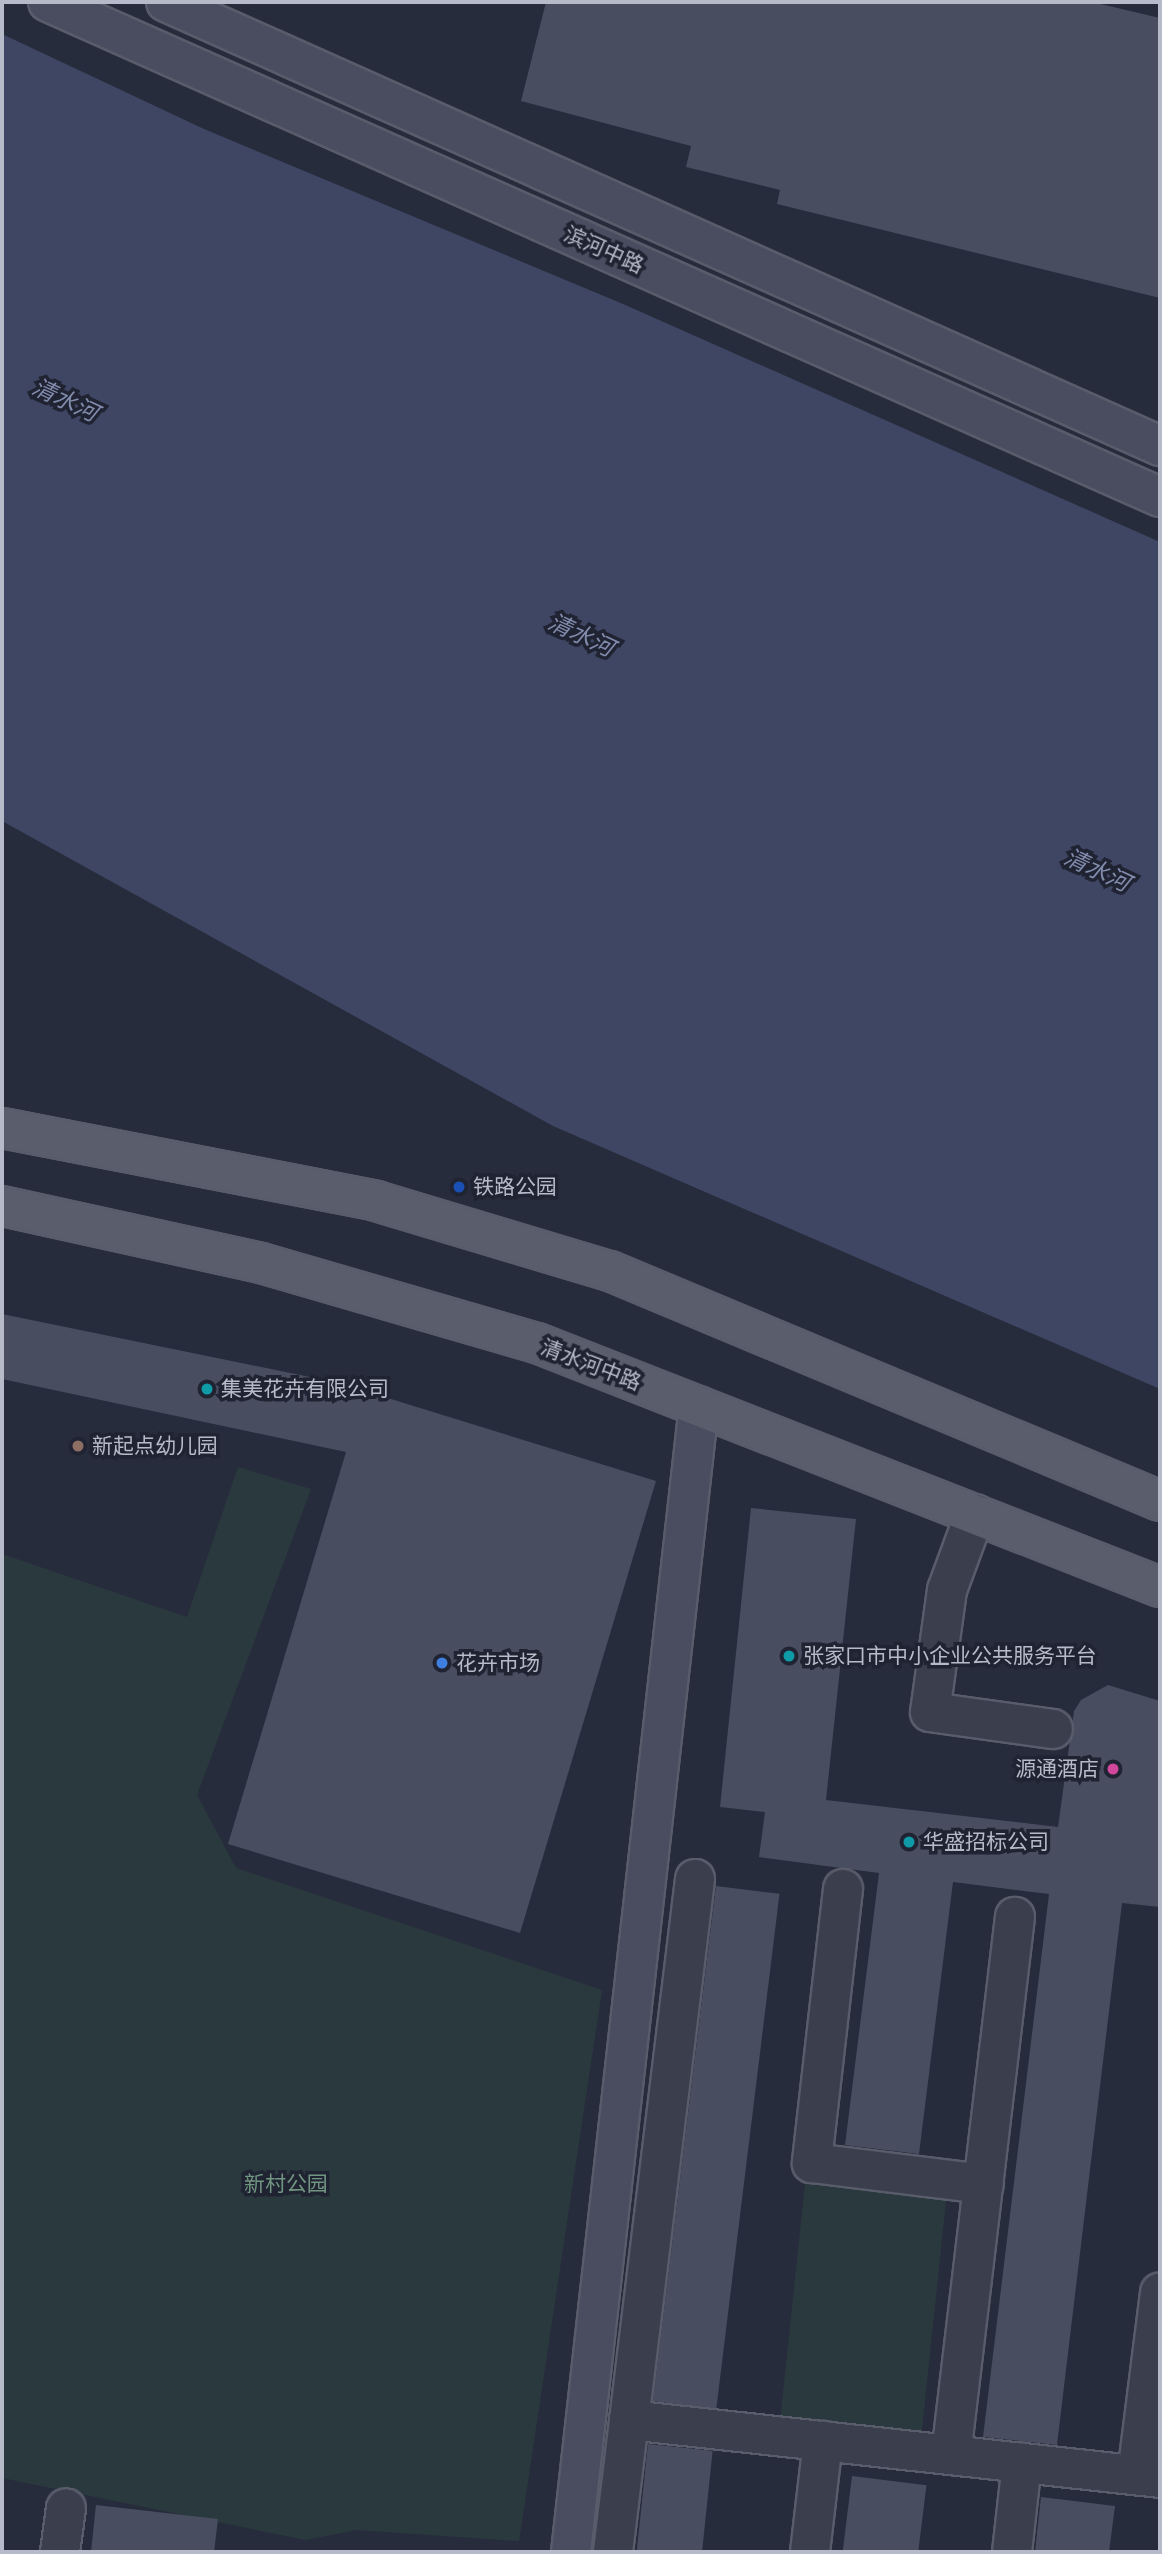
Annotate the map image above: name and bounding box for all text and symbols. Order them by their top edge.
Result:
street label: 滨河中路 [561,221,647,279]
water label: 清水河 [28,373,102,427]
water label: 清水河 [544,608,618,662]
water label: 清水河 [1060,843,1134,897]
place label: 铁路公园 [473,1174,557,1200]
marker: 铁路公园 [451,1179,467,1195]
street label: 清水河中路 [537,1334,645,1396]
place label: 集美花卉有限公司 [221,1376,389,1402]
marker: 集美花卉有限公司 [199,1381,215,1397]
place label: 新起点幼儿园 [92,1433,218,1459]
marker: 新起点幼儿园 [70,1438,86,1454]
place label: 张家口市中小企业公共服务平台 [803,1643,1097,1669]
marker: 张家口市中小企业公共服务平台 [781,1648,797,1664]
place label: 花卉市场 [456,1650,540,1676]
marker: 花卉市场 [434,1655,450,1671]
place label: 源通酒店 [1015,1756,1099,1782]
marker: 源通酒店 [1105,1761,1121,1777]
place label: 华盛招标公司 [923,1829,1049,1855]
marker: 华盛招标公司 [901,1834,917,1850]
park label: 新村公园 [244,2171,328,2197]

